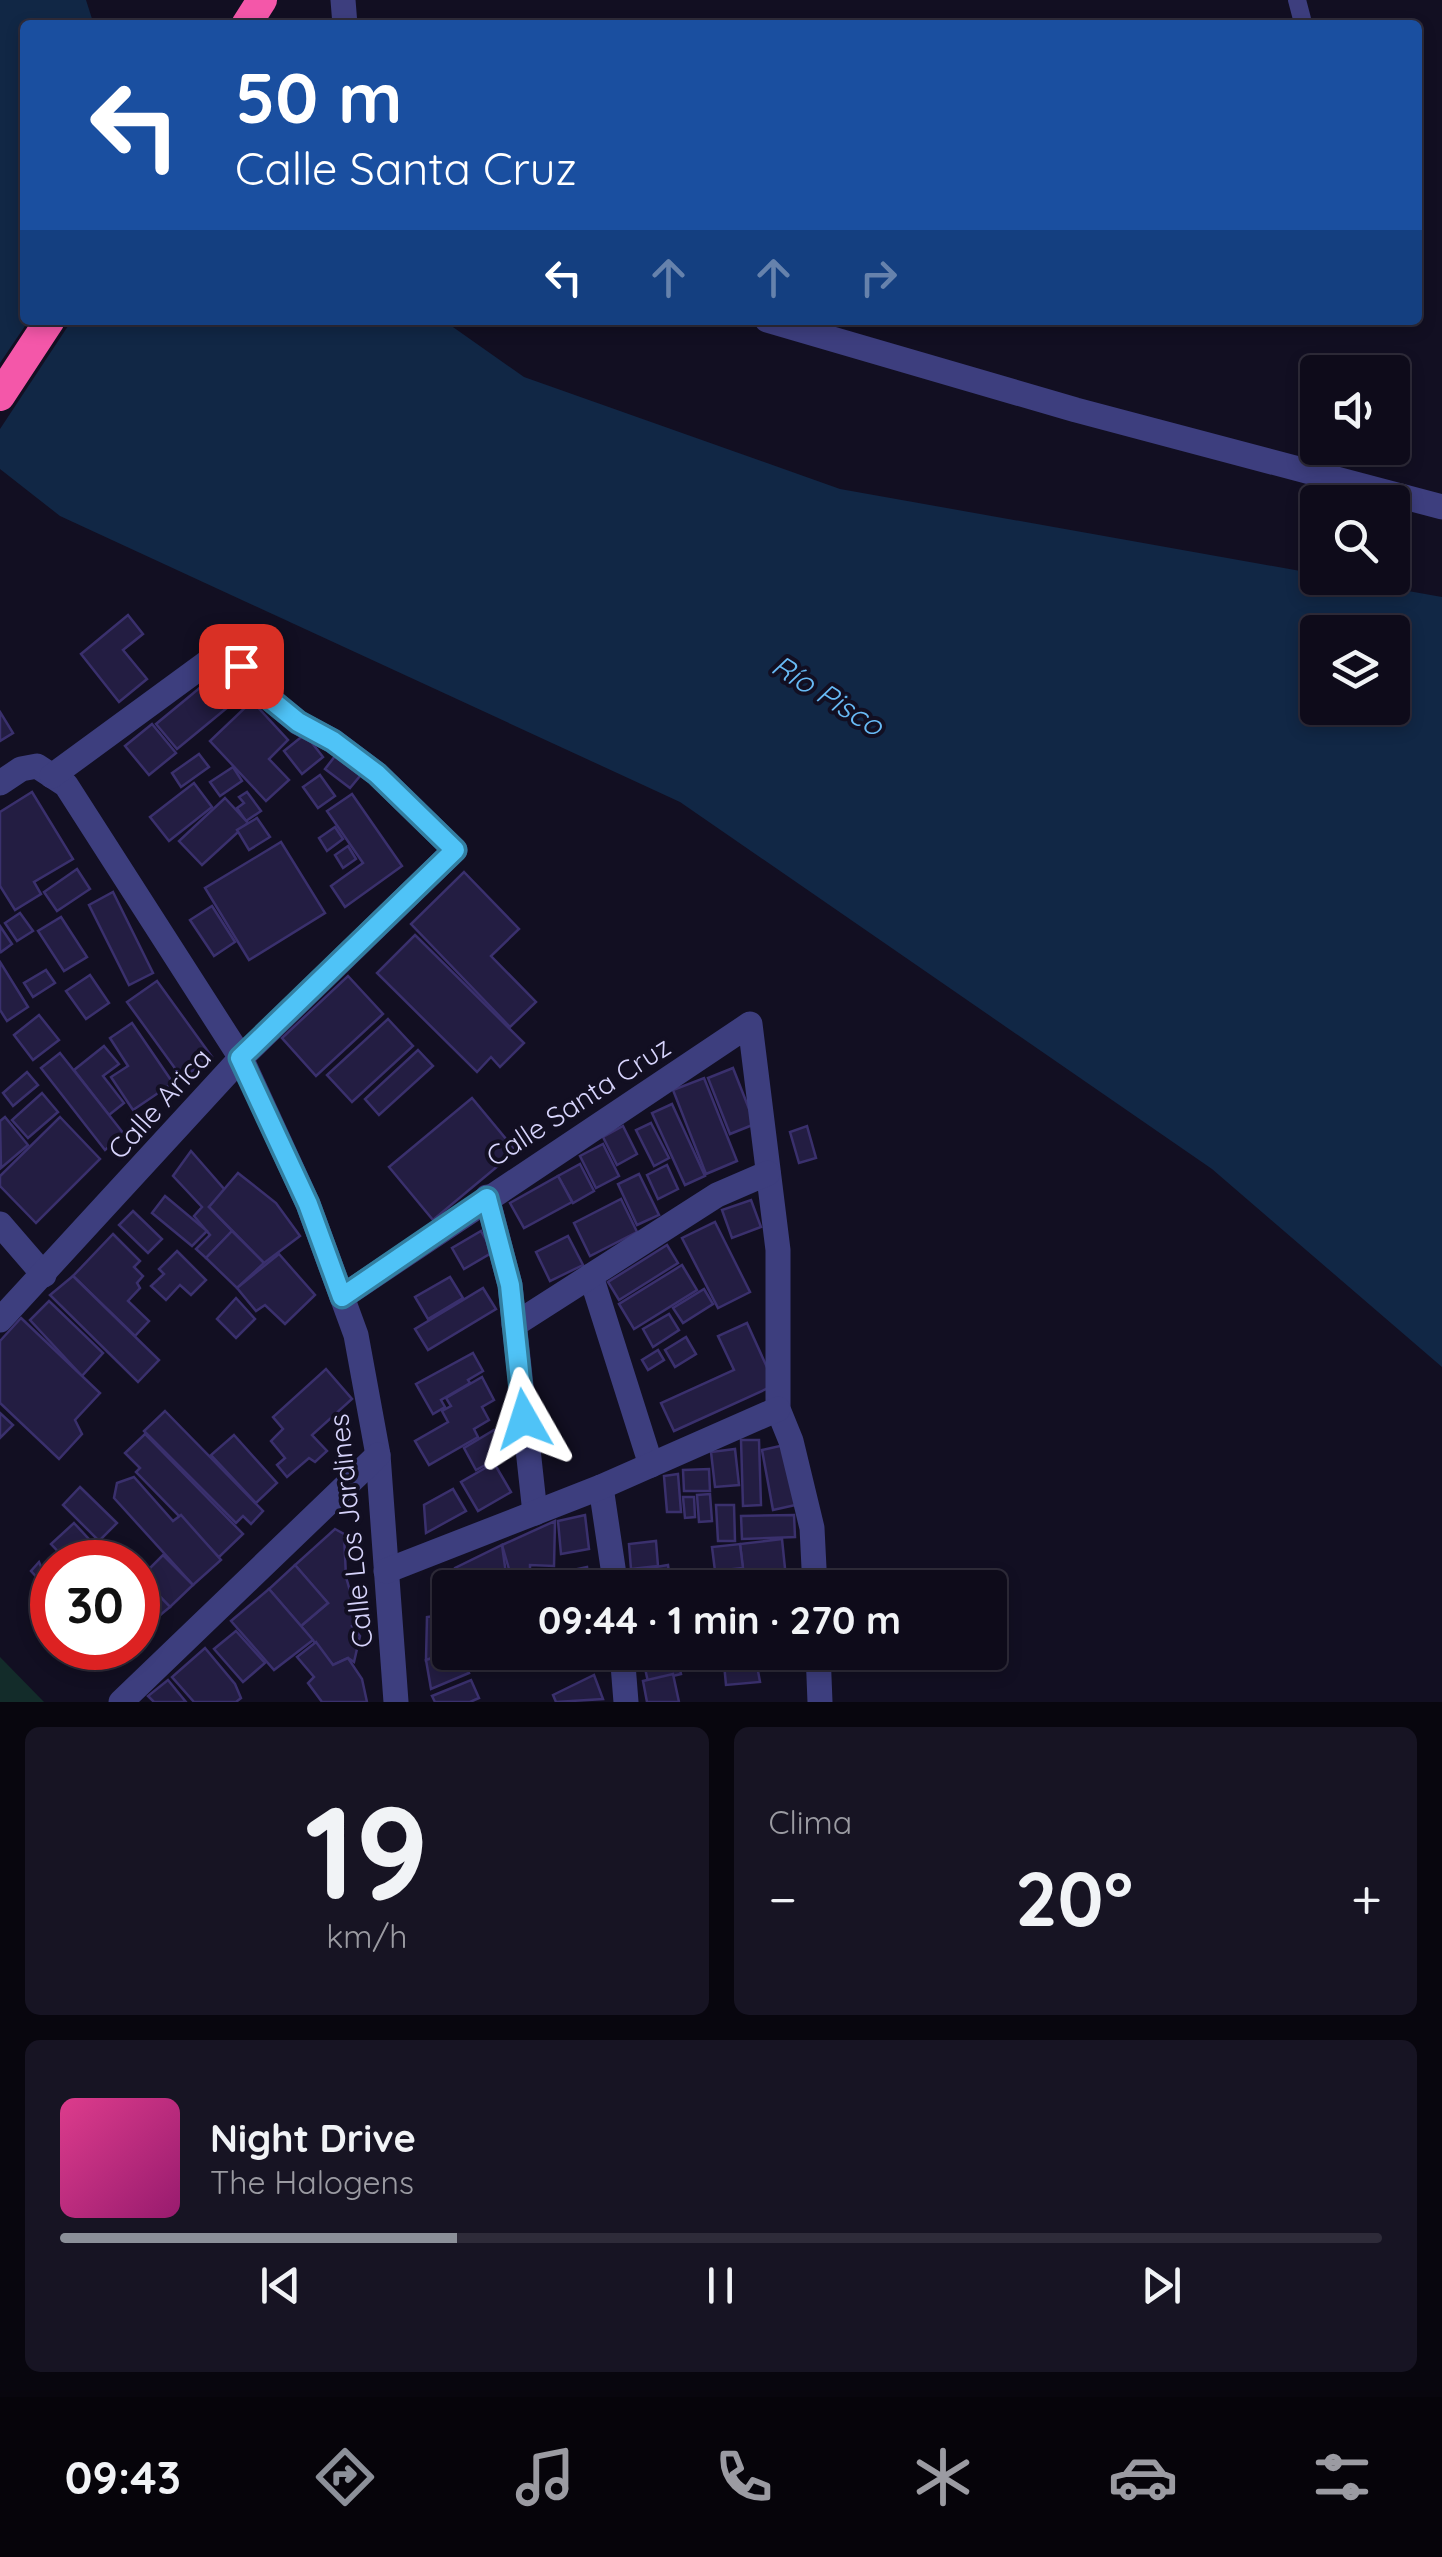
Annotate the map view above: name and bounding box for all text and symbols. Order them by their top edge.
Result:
text: 50 m [235,53,402,141]
icon: left [70,60,200,190]
text: Calle Santa Cruz [235,140,577,196]
icon: left [536,250,591,305]
icon: ahead [641,250,696,305]
icon: ahead [746,250,801,305]
icon: right [851,250,906,305]
map controls [1300,355,1410,725]
button: sound [1300,355,1410,465]
button: search [1300,485,1410,595]
button: layers [1300,615,1410,725]
pin [199,624,284,709]
icon: arrive [214,639,269,694]
water label: Río Pisco [765,646,893,745]
street label: Calle Santa Cruz [479,1028,677,1174]
street label: Calle Arica [100,1040,218,1166]
position arrow [472,1367,576,1471]
street label: Calle Los Jardines [320,1412,380,1650]
speed limit sign: 30 [30,1540,160,1670]
text: 09:44 · 1 min · 270 m [538,1596,901,1644]
text: 19 [305,1769,429,1932]
text: Clima [769,1802,852,1842]
text: 20° [1015,1851,1133,1945]
text: − [769,1864,797,1933]
text: + [1351,1864,1382,1933]
text: km/h [326,1916,407,1956]
text: Night Drive [210,2114,416,2162]
text: The Halogens [210,2162,414,2202]
icon: previous [253,2258,308,2313]
icon: pause [693,2258,748,2313]
icon: next [1134,2258,1189,2313]
icon: directions [310,2442,380,2512]
icon: music [510,2442,580,2512]
icon: phone [709,2442,779,2512]
icon: climate [908,2442,978,2512]
icon: car [1108,2442,1178,2512]
icon: filters [1307,2442,1377,2512]
text: 09:43 [65,2449,181,2505]

